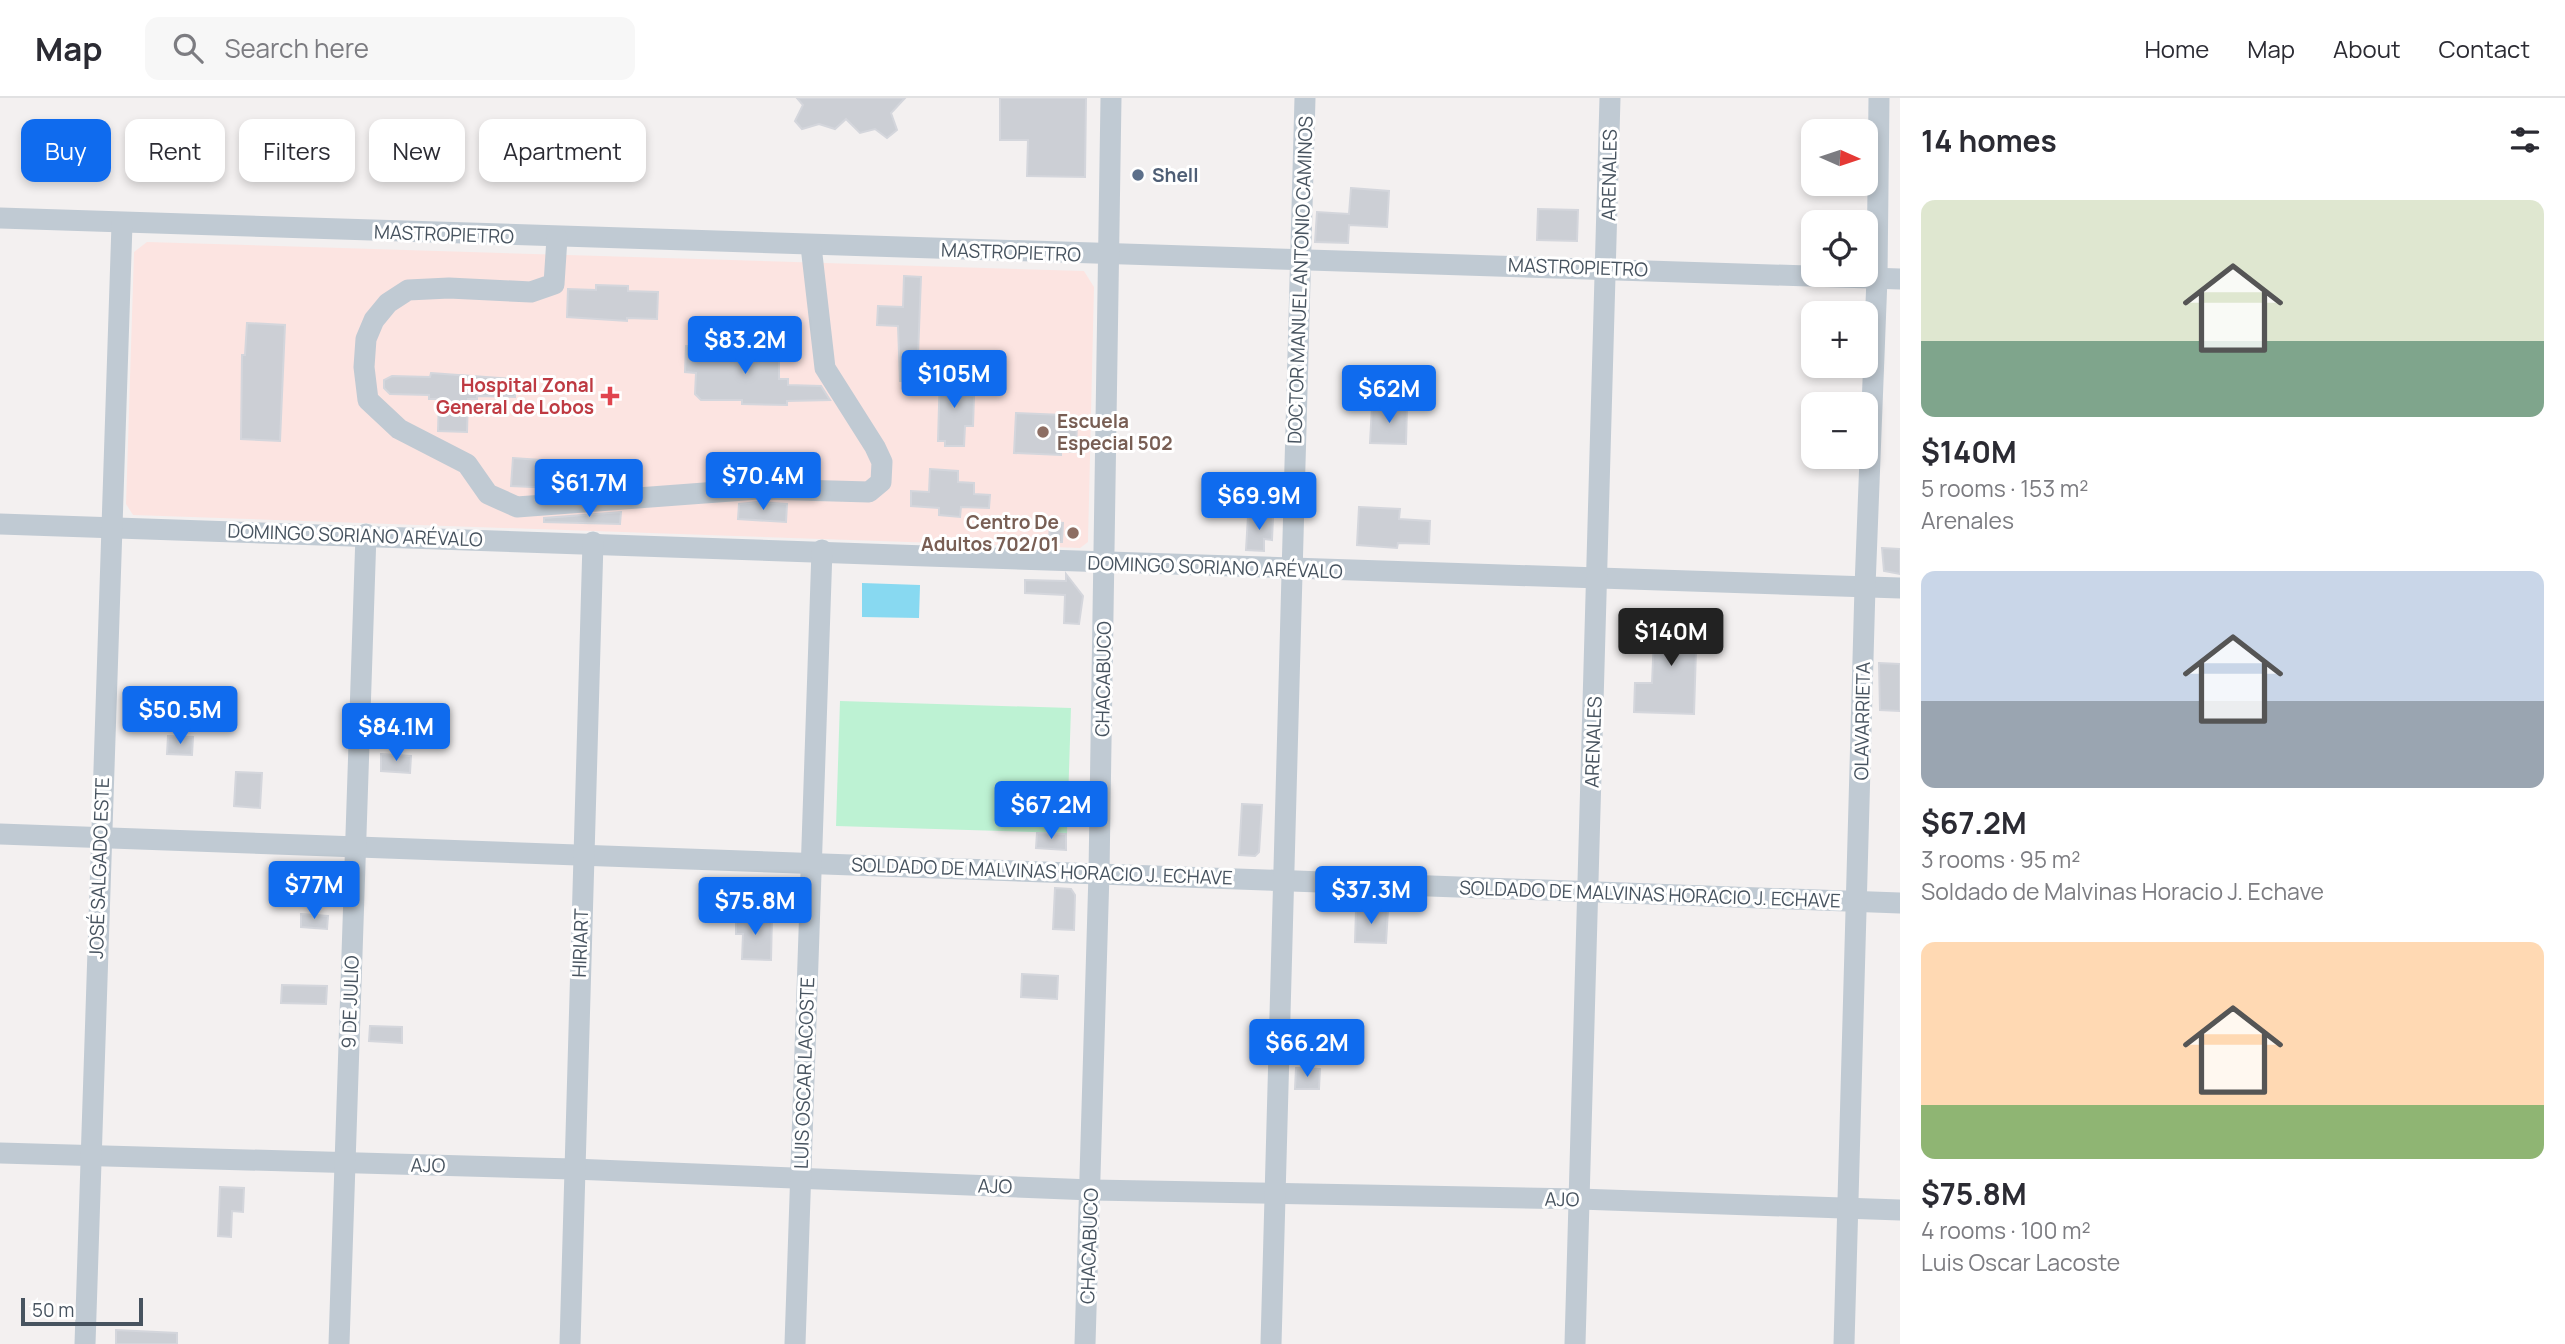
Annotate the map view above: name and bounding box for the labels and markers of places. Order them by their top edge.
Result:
place label: Shell [1152,162,1198,188]
marker: Shell [1130,167,1146,183]
pin: $83.2M [688,316,802,376]
pin: $105M [905,350,1003,410]
pin: $62M [1348,366,1430,425]
place label: Hospital Zonal General de Lobos [436,372,594,420]
marker: Hospital Zonal General de Lobos [600,386,620,406]
place label: Escuela Especial 502 [1057,408,1173,456]
marker: Escuela Especial 502 [1035,424,1051,440]
pin: $70.4M [706,452,820,512]
pin: $61.7M [532,460,646,519]
pin: $69.9M [1202,472,1316,532]
place label: Centro De Adultos 702/01 [921,509,1059,557]
marker: Centro De Adultos 702/01 [1065,525,1081,541]
pin: $140M [1622,608,1720,668]
pin: $50.5M [123,686,237,746]
pin: $84.1M [339,704,453,763]
pin: $67.2M [994,782,1108,841]
pin: $77M [273,862,355,921]
pin: $37.3M [1314,866,1428,926]
pin: $75.8M [698,878,812,937]
pin: $66.2M [1250,1020,1364,1079]

